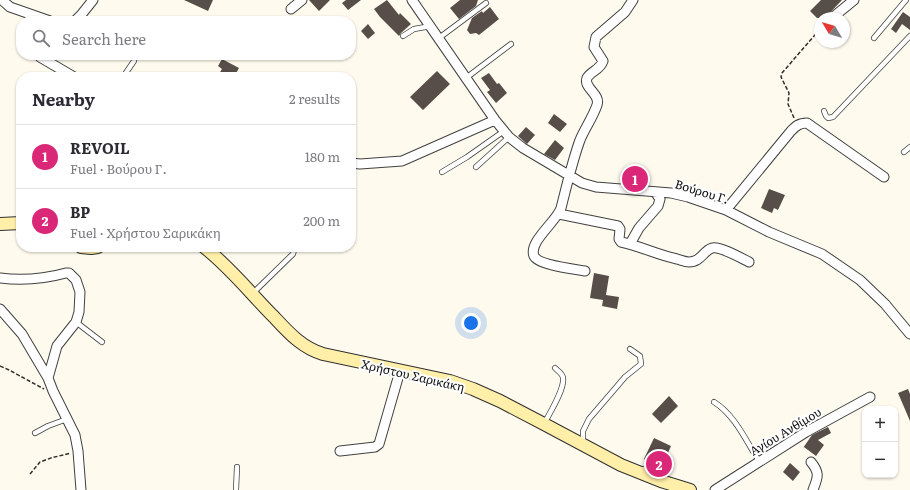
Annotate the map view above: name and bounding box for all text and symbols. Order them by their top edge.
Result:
north arrow [814,12,850,48]
search box [16,16,356,60]
icon: search [30,27,52,49]
text: Search here [62,27,146,50]
text: Nearby [32,86,95,111]
text: 2 results [289,89,340,108]
text: REVOIL [70,136,130,159]
text: 1 [42,147,48,166]
text: 180 m [305,147,340,166]
text: Fuel · Βούρου Γ. [70,159,167,178]
pin: 1 [622,164,648,194]
street label: Βούρου Γ. [673,174,731,208]
text: BP [70,200,90,223]
text: 2 [42,211,48,230]
text: 200 m [303,211,340,230]
text: Fuel · Χρήστου Σαρικάκη [70,223,221,242]
your location [461,313,481,333]
street label: Χρήστου Σαρικάκη [360,354,466,396]
street label: Αγίου Ανθίμου [746,402,824,460]
map controls [862,406,898,478]
button: + [862,406,898,442]
button: − [862,442,898,478]
pin: 2 [646,449,672,479]

